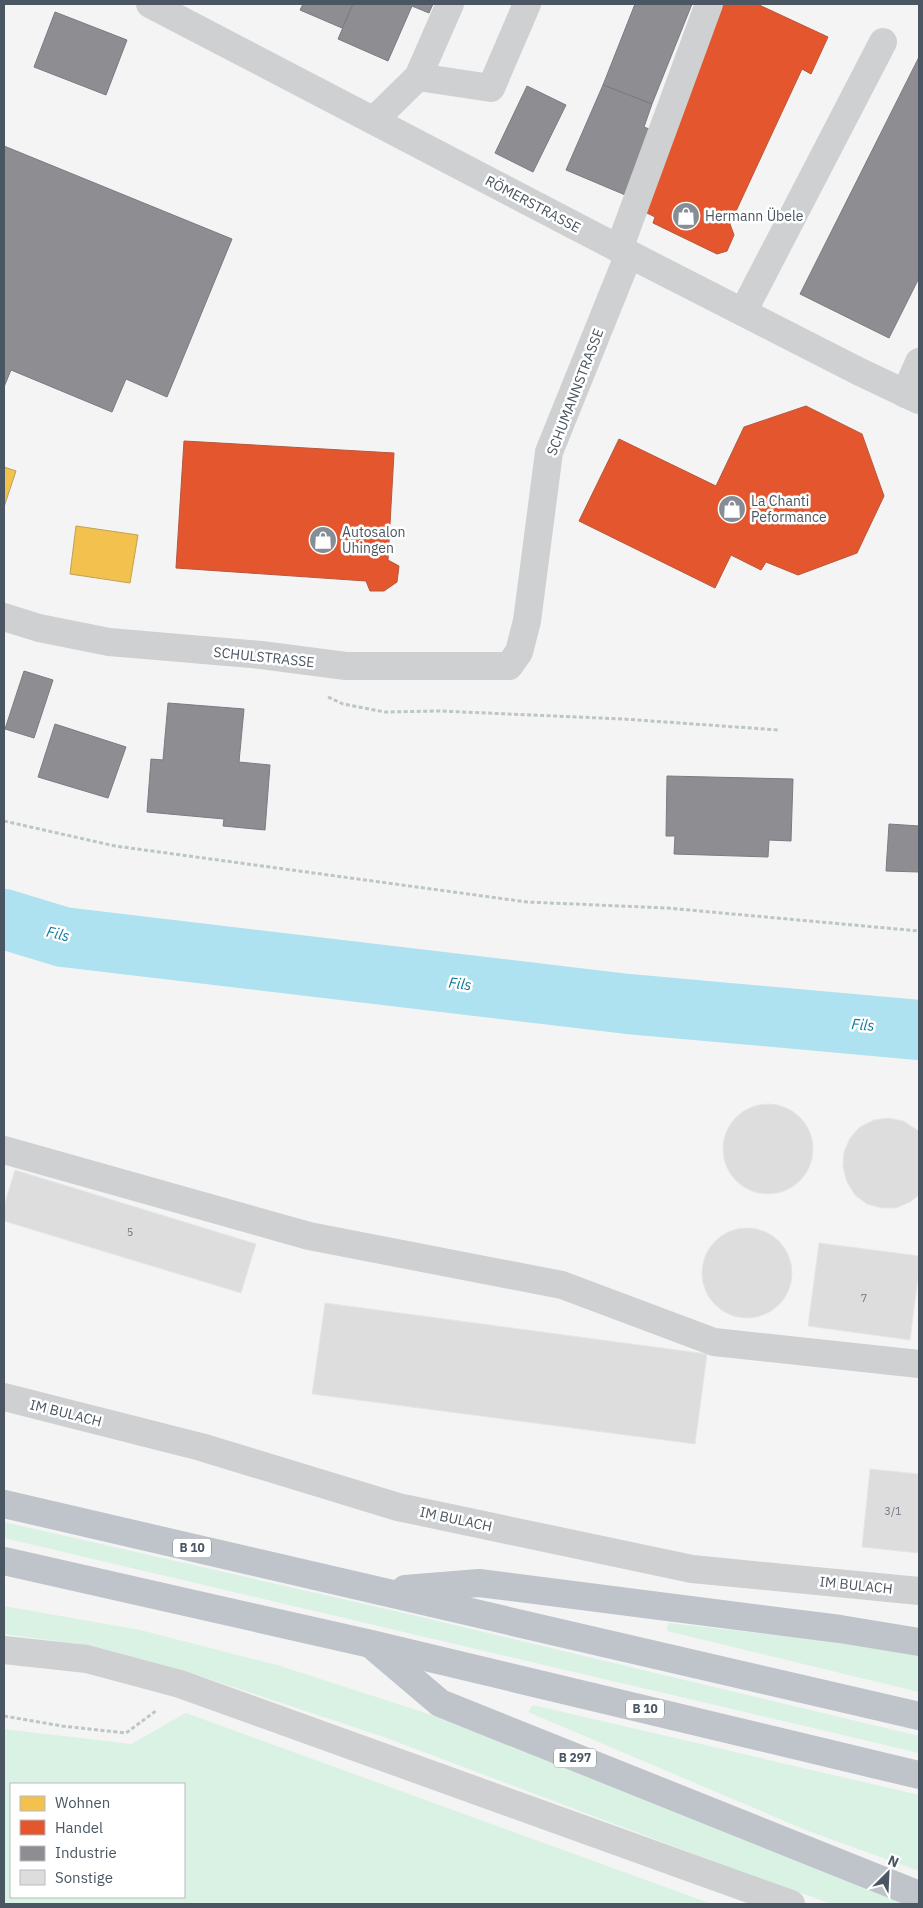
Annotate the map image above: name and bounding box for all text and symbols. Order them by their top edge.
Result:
street label: RÖMERSTRASSE [482,171,584,237]
shop icon: Hermann Übele [671,201,701,231]
place label: Hermann Übele [705,207,804,225]
street label: SCHUMANNSTRASSE [542,326,608,458]
place label: La Chanti Peformance [751,492,827,526]
shop icon: La Chanti Peformance [717,494,747,524]
place label: Autosalon Uhingen [342,523,406,557]
shop icon: Autosalon Uhingen [308,525,338,555]
street label: SCHULSTRASSE [213,643,315,671]
water label: Fils [45,922,72,945]
water label: Fils [447,973,473,994]
water label: Fils [851,1014,875,1035]
house number: 5 [127,1225,133,1239]
house number: 7 [861,1291,867,1305]
street label: IM BULACH [28,1395,104,1431]
street label: IM BULACH [418,1503,494,1535]
house number: 3/1 [884,1504,902,1518]
road number: B 10 [173,1539,211,1558]
street label: IM BULACH [818,1572,894,1598]
road number: B 10 [626,1700,664,1718]
road number: B 297 [554,1749,596,1768]
legend [10,1783,185,1898]
text: Wohnen [55,1793,110,1812]
text: Handel [55,1818,103,1837]
text: Industrie [55,1843,117,1862]
north arrow [863,1848,913,1898]
text: N [885,1851,902,1871]
text: Sonstige [55,1868,113,1887]

